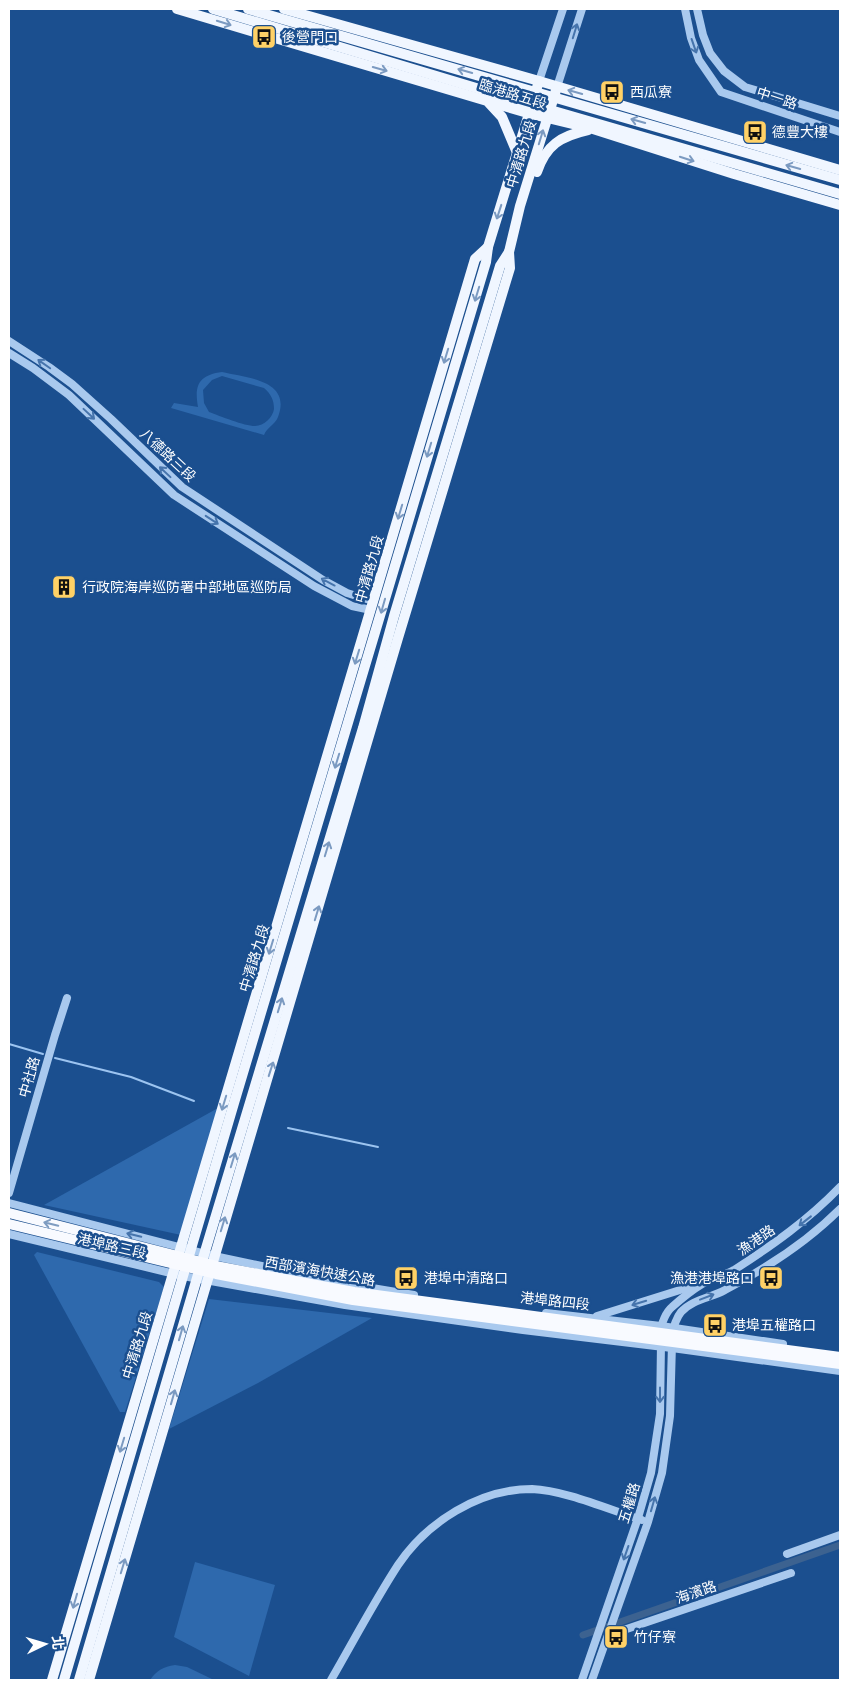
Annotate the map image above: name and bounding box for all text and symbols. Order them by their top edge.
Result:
one-way arrow [215,18,231,28]
bus stop icon: 後營門口 [251,24,277,50]
one-way arrow [571,24,581,40]
place label: 後營門口 [282,28,338,46]
one-way arrow [690,37,699,53]
one-way arrow [371,64,387,74]
one-way arrow [457,65,473,75]
street label: 臨港路五段 [477,75,549,113]
bus stop icon: 西瓜寮 [599,79,625,105]
place label: 西瓜寮 [630,83,672,101]
street label: 中一路 [754,83,800,113]
one-way arrow [568,86,584,96]
one-way arrow [630,115,646,125]
street label: 中清路九段 [502,118,540,190]
bus stop icon: 德豐大樓 [742,119,768,145]
place label: 德豐大樓 [772,123,828,141]
one-way arrow [536,130,546,146]
one-way arrow [678,154,694,164]
one-way arrow [786,161,802,171]
one-way arrow [494,203,504,219]
one-way arrow [471,286,481,302]
one-way arrow [441,348,451,364]
one-way arrow [37,358,51,369]
one-way arrow [83,408,96,420]
street label: 八德路三段 [136,425,200,485]
one-way arrow [424,442,434,458]
one-way arrow [159,466,171,478]
one-way arrow [395,504,405,520]
one-way arrow [204,515,218,525]
street label: 中清路九段 [351,533,387,605]
building icon: 行政院海岸巡防署中部地區巡防局 [51,574,77,600]
one-way arrow [321,577,336,587]
place label: 行政院海岸巡防署中部地區巡防局 [82,578,292,596]
one-way arrow [378,597,387,613]
one-way arrow [352,649,362,665]
one-way arrow [331,753,341,769]
one-way arrow [322,842,332,858]
one-way arrow [313,906,323,922]
street label: 中清路九段 [235,922,273,994]
one-way arrow [266,939,276,955]
one-way arrow [275,997,285,1013]
street label: 中社路 [15,1054,43,1100]
one-way arrow [266,1061,276,1077]
one-way arrow [218,1094,228,1110]
one-way arrow [228,1153,238,1169]
one-way arrow [799,1215,812,1226]
one-way arrow [219,1217,229,1233]
one-way arrow [43,1219,59,1229]
street label: 漁港路 [734,1221,778,1259]
street label: 港埠路三段 [76,1229,148,1263]
one-way arrow [126,1230,142,1240]
street label: 西部濱海快速公路 [263,1252,377,1290]
bus stop icon: 港埠中清路口 [393,1265,419,1291]
bus stop icon: 漁港港埠路口 [758,1265,784,1291]
place label: 港埠中清路口 [424,1269,508,1287]
place label: 漁港港埠路口 [670,1269,754,1287]
street label: 港埠路四段 [519,1288,591,1314]
one-way arrow [699,1292,714,1302]
one-way arrow [632,1299,647,1308]
street label: 中清路九段 [118,1309,156,1381]
bus stop icon: 港埠五權路口 [702,1312,728,1338]
place label: 港埠五權路口 [732,1316,816,1334]
one-way arrow [177,1325,187,1341]
one-way arrow [655,1386,665,1403]
one-way arrow [168,1390,178,1406]
one-way arrow [116,1437,126,1453]
street label: 五權路 [614,1480,644,1526]
one-way arrow [649,1496,659,1512]
one-way arrow [621,1545,630,1560]
one-way arrow [118,1559,128,1575]
street label: 海濱路 [673,1577,719,1607]
one-way arrow [69,1592,79,1608]
north arrow [20,1619,70,1669]
bus stop icon: 竹仔寮 [603,1624,629,1650]
place label: 竹仔寮 [634,1628,676,1646]
text: 北 [48,1635,68,1651]

